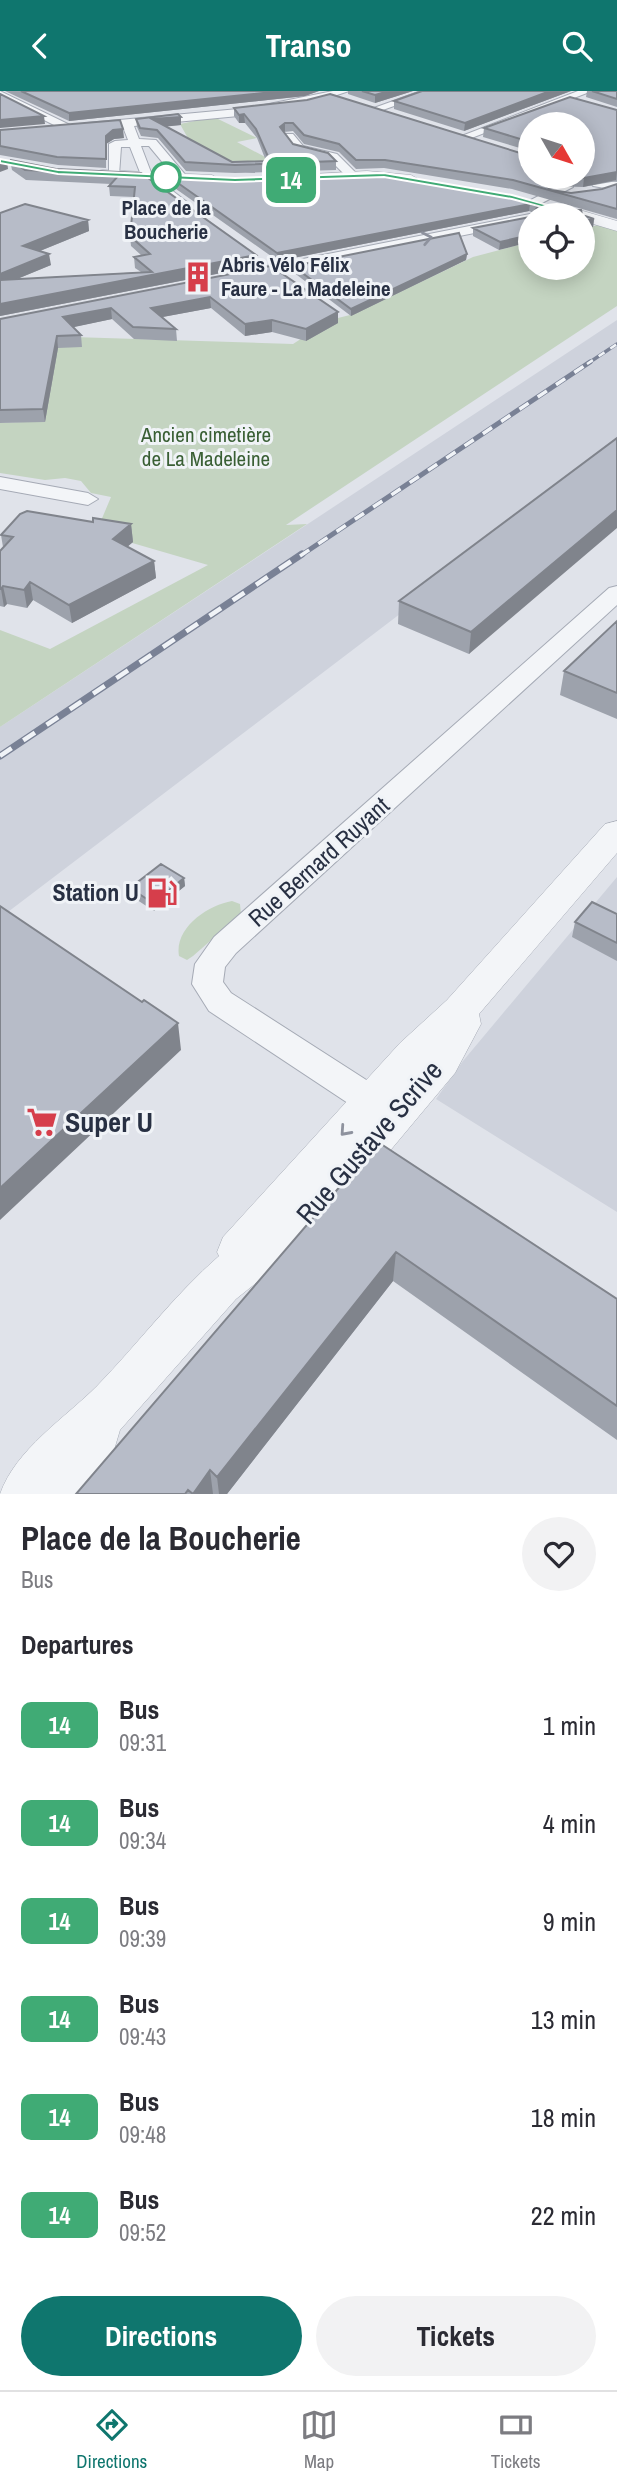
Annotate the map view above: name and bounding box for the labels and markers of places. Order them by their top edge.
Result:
marker: Place de la Boucherie [151,162,181,192]
place label: Place de la Boucherie [121,193,211,246]
place label: Abris Vélo Félix Faure - La Madeleine [221,250,391,303]
building icon: Abris Vélo Félix Faure - La Madeleine [181,260,215,294]
place label: Station U [53,876,139,908]
fuel station icon: Station U [145,876,179,910]
place label: Super U [65,1103,153,1141]
supermarket icon: Super U [25,1105,59,1139]

